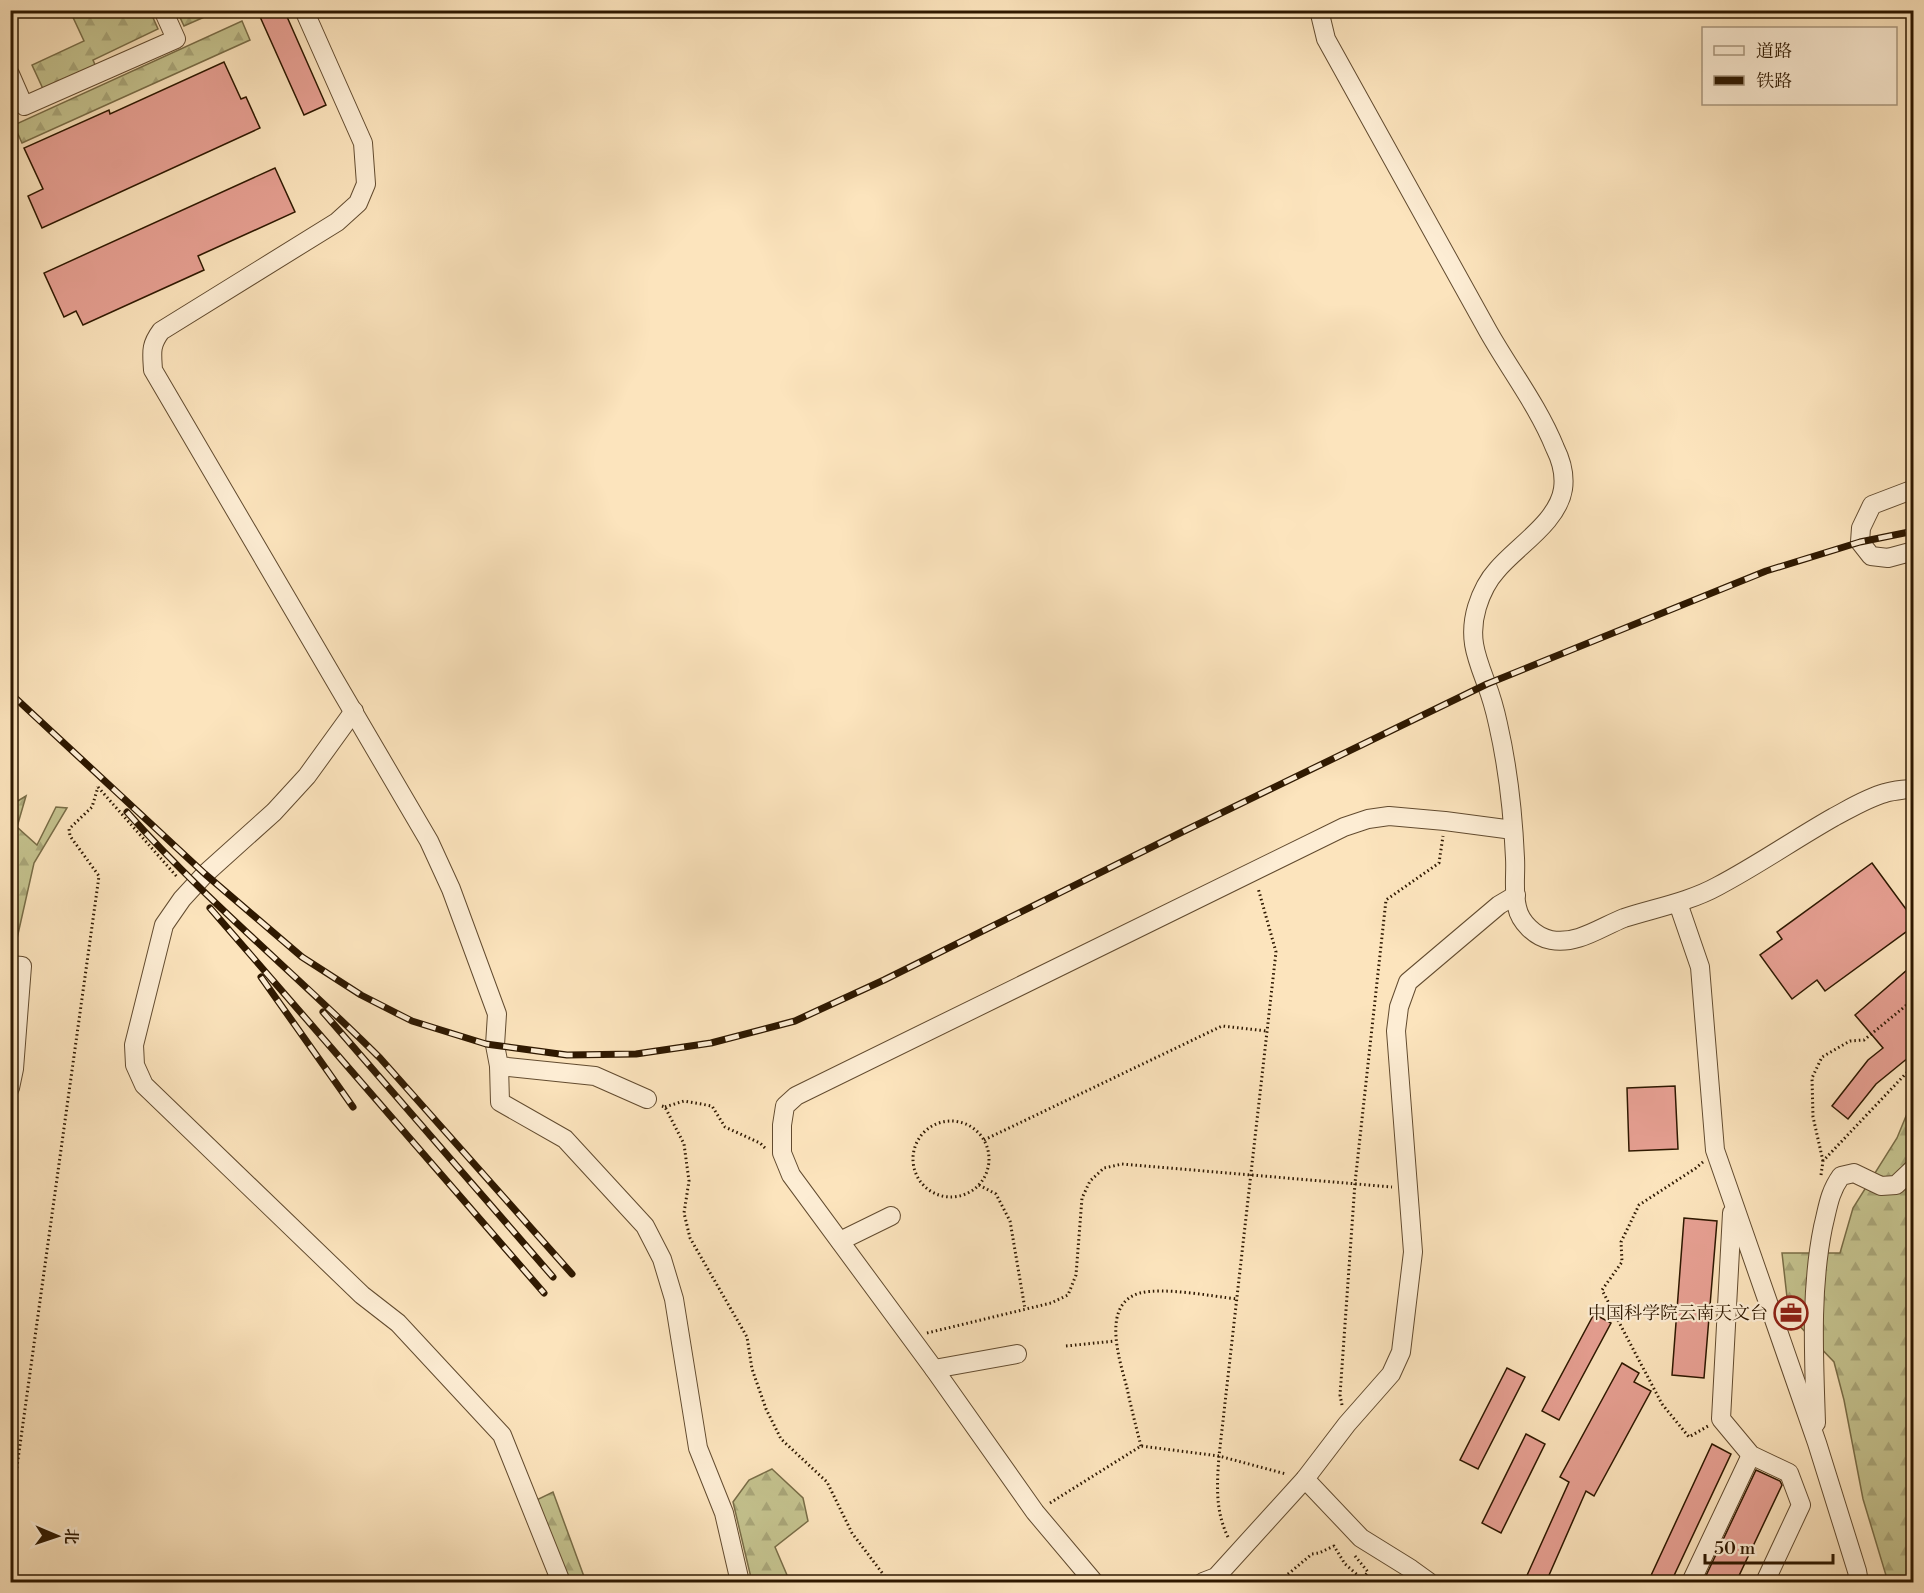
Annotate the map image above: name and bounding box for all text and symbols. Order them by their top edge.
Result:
legend [1702,27,1897,105]
text: 道路 [1756,40,1792,63]
text: 铁路 [1756,70,1792,93]
office icon: 中国科学院云南天文台 [1773,1295,1809,1331]
place label: 中国科学院云南天文台 [1588,1302,1768,1325]
north arrow [27,1506,87,1566]
scale bar [1705,1527,1832,1565]
text: 北 [61,1528,81,1545]
text: 50 m [1714,1537,1756,1560]

